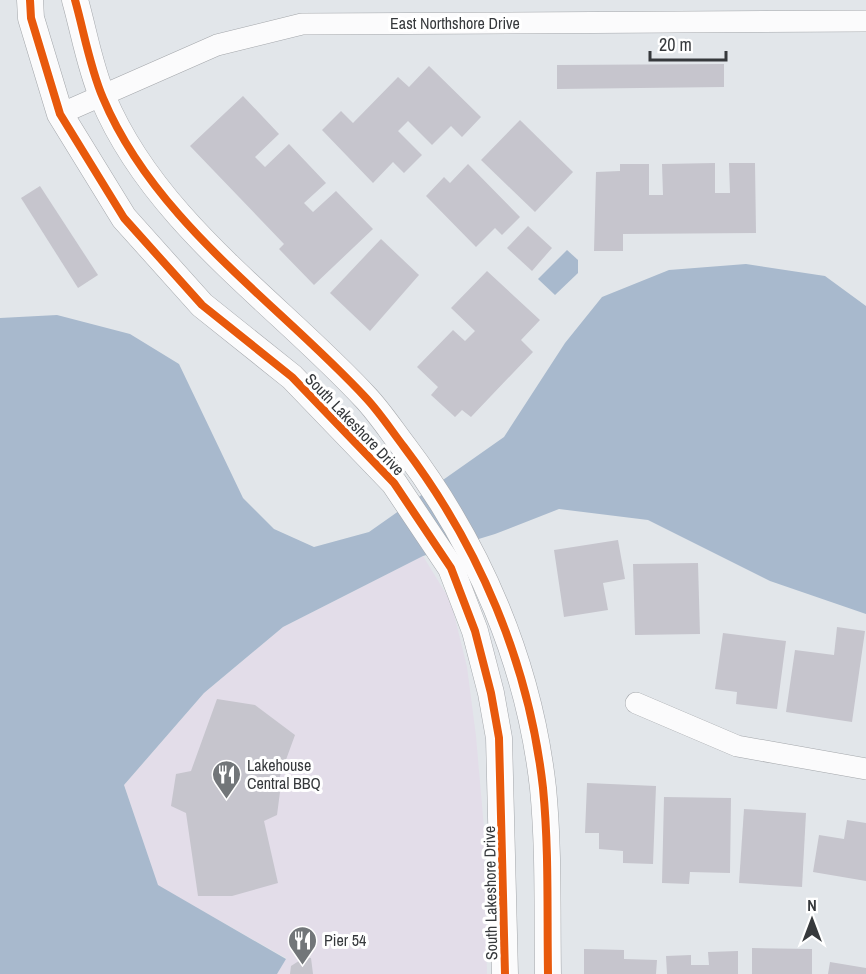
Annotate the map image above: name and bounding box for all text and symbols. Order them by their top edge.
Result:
street label: East Northshore Drive [390,12,520,34]
scale bar [650,24,726,62]
text: 20 m [659,32,692,57]
street label: South Lakeshore Drive [300,368,410,480]
place label: Lakehouse Central BBQ [247,754,321,794]
restaurant icon: Lakehouse Central BBQ [210,758,242,800]
street label: South Lakeshore Drive [478,826,502,960]
north arrow [782,890,842,950]
text: N [807,894,817,916]
restaurant icon: Pier 54 [287,924,319,966]
place label: Pier 54 [324,929,366,951]

